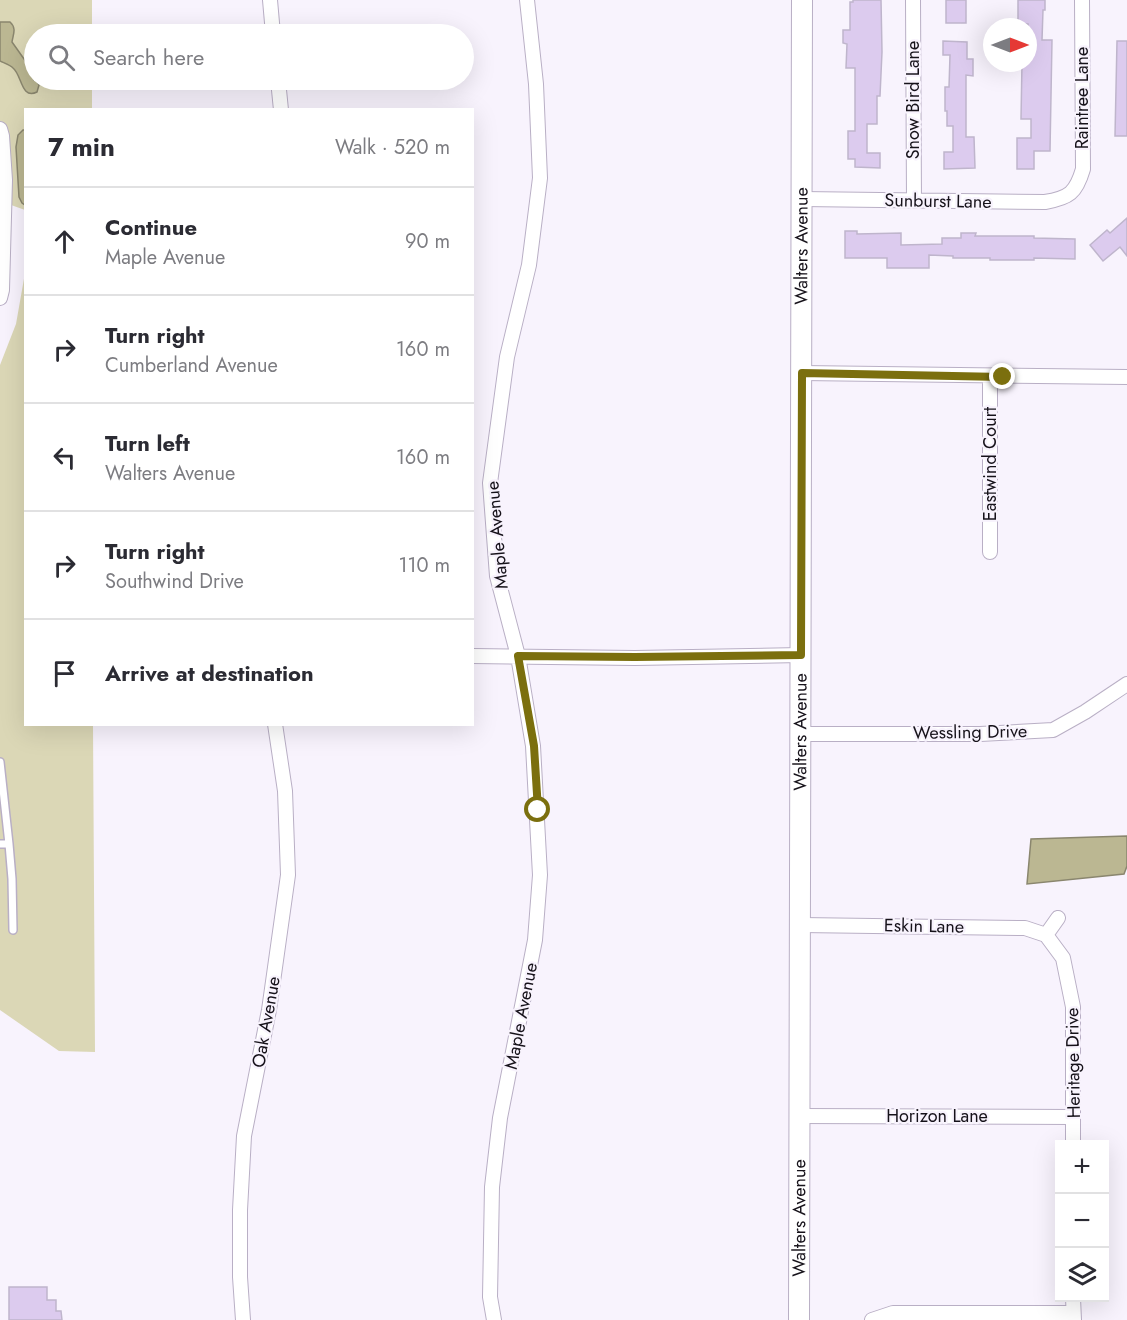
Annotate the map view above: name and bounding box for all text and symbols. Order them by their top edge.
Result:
north arrow [983,18,1037,72]
search box [24,24,474,90]
icon: search [45,41,78,74]
text: Search here [93,41,204,73]
street label: Snow Bird Lane [900,41,926,159]
street label: Raintree Lane [1069,47,1095,149]
text: 7 min [48,128,115,166]
text: Walk · 520 m [335,133,450,162]
street label: Walters Avenue [788,187,815,305]
street label: Sunburst Lane [884,187,992,215]
text: Continue [105,211,197,243]
icon: ahead [48,225,81,258]
text: 90 m [405,227,450,256]
text: Maple Avenue [105,243,225,272]
text: Turn right [105,319,205,351]
icon: right [48,333,81,366]
text: 160 m [396,335,450,364]
text: Cumberland Avenue [105,351,278,380]
route end [989,363,1015,389]
street label: Eastwind Court [977,406,1003,521]
text: Turn left [105,427,190,459]
icon: left [48,441,81,474]
text: 160 m [396,443,450,472]
text: Walters Avenue [105,459,235,488]
street label: Maple Avenue [479,480,515,590]
text: Turn right [105,535,205,567]
icon: right [48,549,81,582]
text: 110 m [398,551,450,580]
text: Southwind Drive [105,567,244,596]
icon: arrive [48,657,81,690]
text: Arrive at destination [105,657,314,689]
street label: Walters Avenue [787,673,813,791]
street label: Wessling Drive [913,718,1027,746]
route start [524,796,550,822]
street label: Eskin Lane [884,912,964,940]
street label: Maple Avenue [498,960,544,1072]
street label: Oak Avenue [245,974,287,1070]
street label: Heritage Drive [1059,1007,1087,1119]
street label: Horizon Lane [886,1103,988,1129]
map controls [1055,1140,1109,1302]
button: + [1055,1140,1109,1194]
street label: Walters Avenue [786,1159,812,1277]
button: − [1055,1194,1109,1248]
button: layers [1055,1248,1109,1302]

